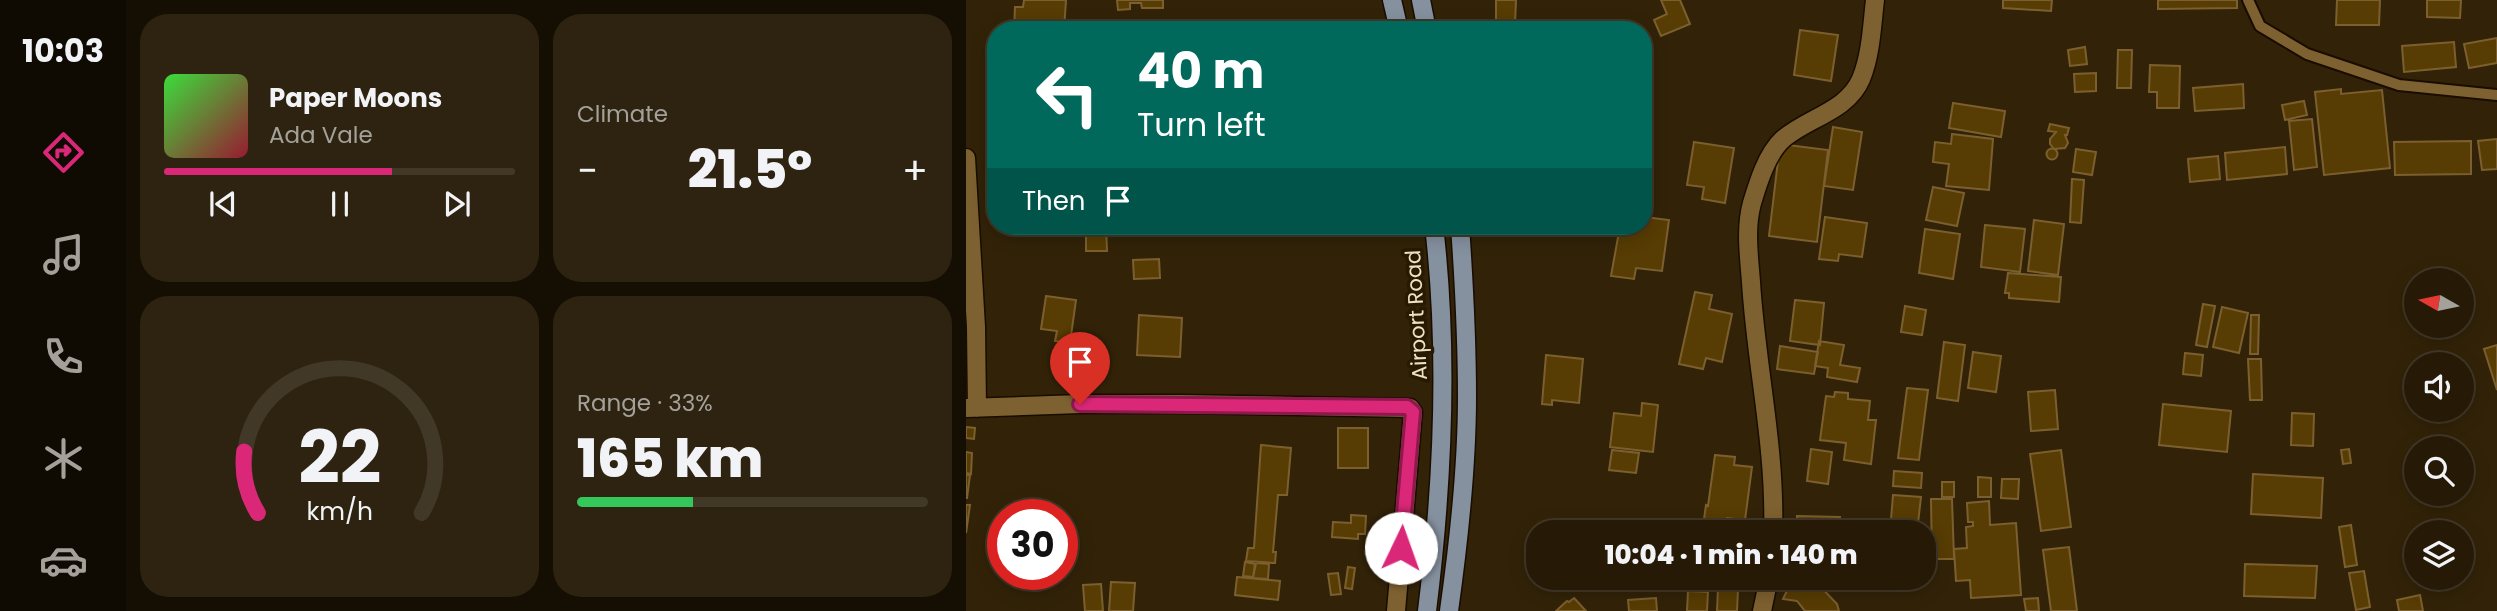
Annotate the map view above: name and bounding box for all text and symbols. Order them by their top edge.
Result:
text: 10:03 [22,28,104,73]
text: 40 m [1137,37,1264,105]
icon: left [1022,49,1113,140]
text: Paper Moons [269,80,442,116]
text: Climate [577,98,668,130]
text: Turn left [1137,102,1266,147]
text: Ada Vale [269,119,373,151]
icon: directions [39,128,88,177]
text: 21.5° [688,133,812,206]
text: − [577,144,598,197]
text: + [902,144,928,197]
icon: arrive [1099,182,1137,220]
text: Then [1022,183,1085,219]
icon: previous [204,185,242,223]
icon: pause [321,185,359,223]
icon: next [438,185,476,223]
icon: music [39,230,88,279]
street label: Airport Road [1398,249,1434,381]
north arrow [2404,268,2474,338]
map controls [2404,268,2474,590]
icon: phone [39,332,88,381]
pin [1050,332,1110,404]
icon: arrive [1061,343,1099,381]
button: sound [2404,352,2474,422]
text: Range · 33% [577,387,713,419]
text: 22 [298,407,381,508]
text: 165 km [577,422,763,495]
icon: climate [39,434,88,483]
button: search [2404,436,2474,506]
text: km/h [306,493,373,528]
speed limit sign: 30 [987,499,1078,590]
position arrow [1364,511,1438,585]
button: layers [2404,520,2474,590]
icon: car [39,536,88,585]
text: 10:04 · 1 min · 140 m [1604,537,1858,573]

